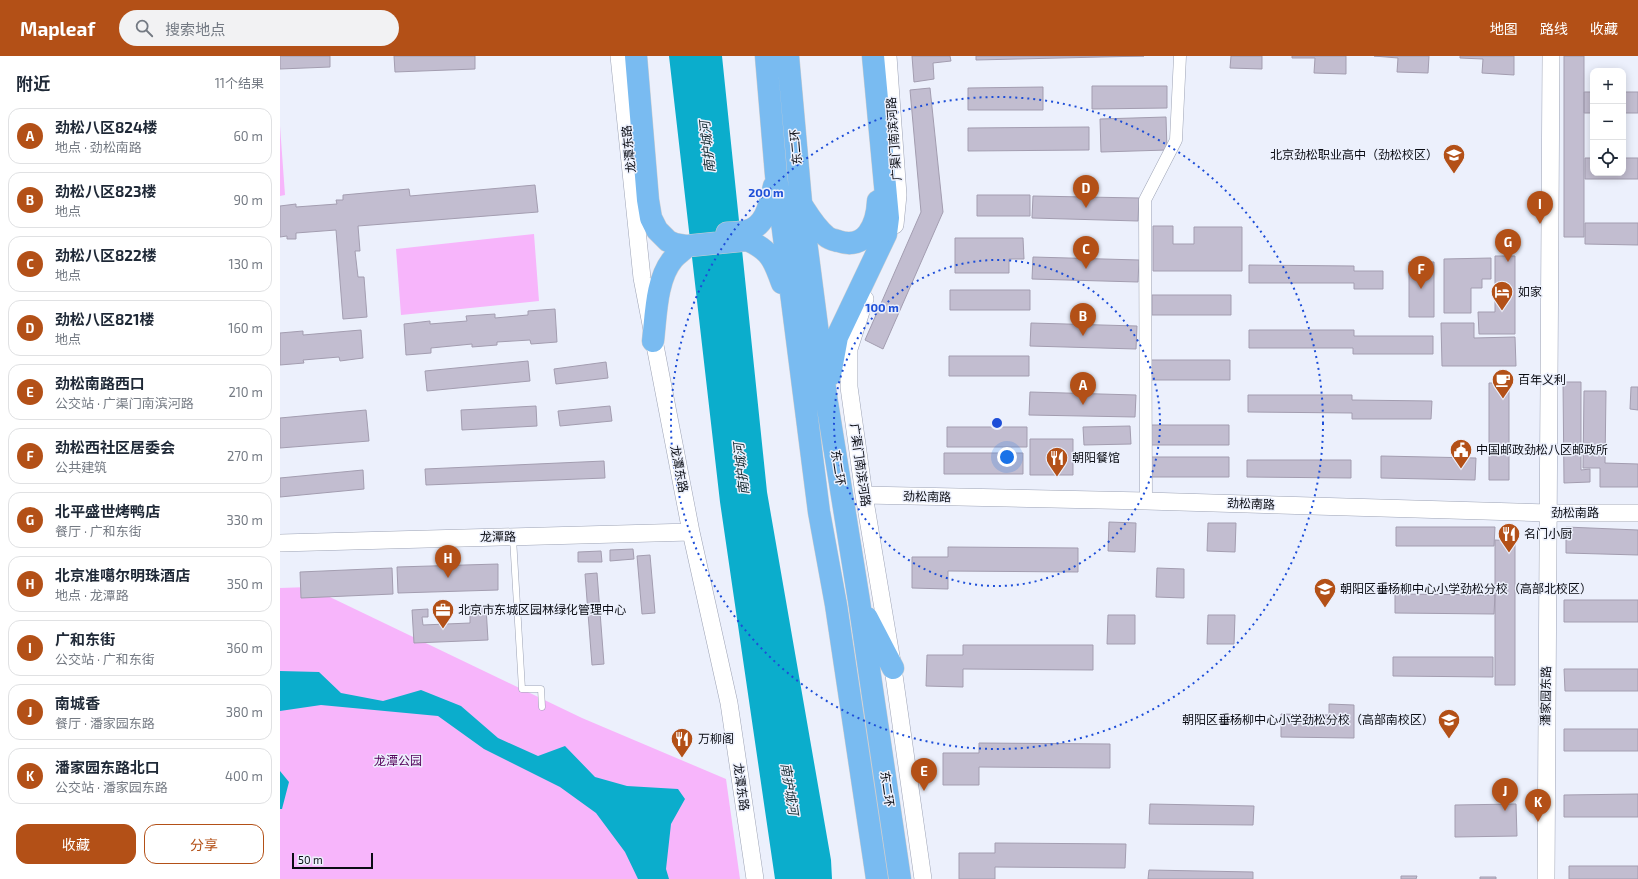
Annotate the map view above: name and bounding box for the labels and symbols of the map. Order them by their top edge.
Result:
street label: 广渠门南滨河路 [883,97,903,181]
water label: 南护城河 [696,117,718,174]
street label: 龙潭东路 [619,124,637,174]
street label: 东二环 [786,129,804,166]
school or university icon: 北京劲松职业高中（劲松校区） [1441,142,1467,175]
place label: 北京劲松职业高中（劲松校区） [1270,147,1438,161]
pin: D [1073,175,1099,208]
text: 200 m [748,185,784,199]
pin: I [1527,191,1553,224]
pin: G [1495,229,1521,262]
pin: C [1073,236,1099,269]
pin: F [1408,256,1434,289]
hotel icon: 如家 [1489,279,1515,312]
place label: 如家 [1518,284,1542,298]
text: 100 m [865,300,899,314]
pin: B [1070,303,1096,336]
cafe icon: 百年义利 [1490,367,1516,400]
pin: A [1070,372,1096,405]
place label: 百年义利 [1518,372,1566,386]
centre of rings [990,416,1004,430]
street label: 广渠门南滨河路 [848,422,874,507]
public building icon: 中国邮政劲松八区邮政所 [1448,437,1474,470]
water label: 南护城河 [730,439,752,496]
place label: 中国邮政劲松八区邮政所 [1476,442,1608,456]
street label: 龙潭东路 [669,444,691,494]
restaurant icon: 朝阳餐馆 [1044,445,1070,478]
your location [997,447,1017,467]
street label: 东二环 [829,449,849,487]
place label: 朝阳餐馆 [1072,450,1120,464]
street label: 劲松南路 [903,489,951,503]
street label: 劲松南路 [1227,495,1275,511]
street label: 劲松南路 [1551,505,1599,519]
restaurant icon: 名门小厨 [1496,521,1522,554]
place label: 名门小厨 [1524,526,1572,540]
street label: 龙潭路 [480,529,516,543]
pin: H [435,545,461,578]
school or university icon: 朝阳区垂杨柳中心小学劲松分校（高部北校区） [1312,576,1338,609]
place label: 朝阳区垂杨柳中心小学劲松分校（高部北校区） [1340,581,1592,595]
office icon: 北京市东城区园林绿化管理中心 [430,597,456,630]
place label: 北京市东城区园林绿化管理中心 [458,602,626,616]
street label: 潘家园东路 [1537,666,1553,726]
school or university icon: 朝阳区垂杨柳中心小学劲松分校（高部南校区） [1436,707,1462,740]
place label: 朝阳区垂杨柳中心小学劲松分校（高部南校区） [1182,712,1434,726]
restaurant icon: 万柳阁 [669,726,695,759]
place label: 万柳阁 [698,731,734,745]
park label: 龙潭公园 [374,753,422,767]
pin: E [911,758,937,791]
street label: 龙潭东路 [732,762,752,812]
water label: 南护城河 [778,762,802,819]
street label: 东二环 [879,770,897,808]
pin: J [1492,778,1518,811]
pin: K [1525,789,1551,822]
scale bar [292,851,373,870]

